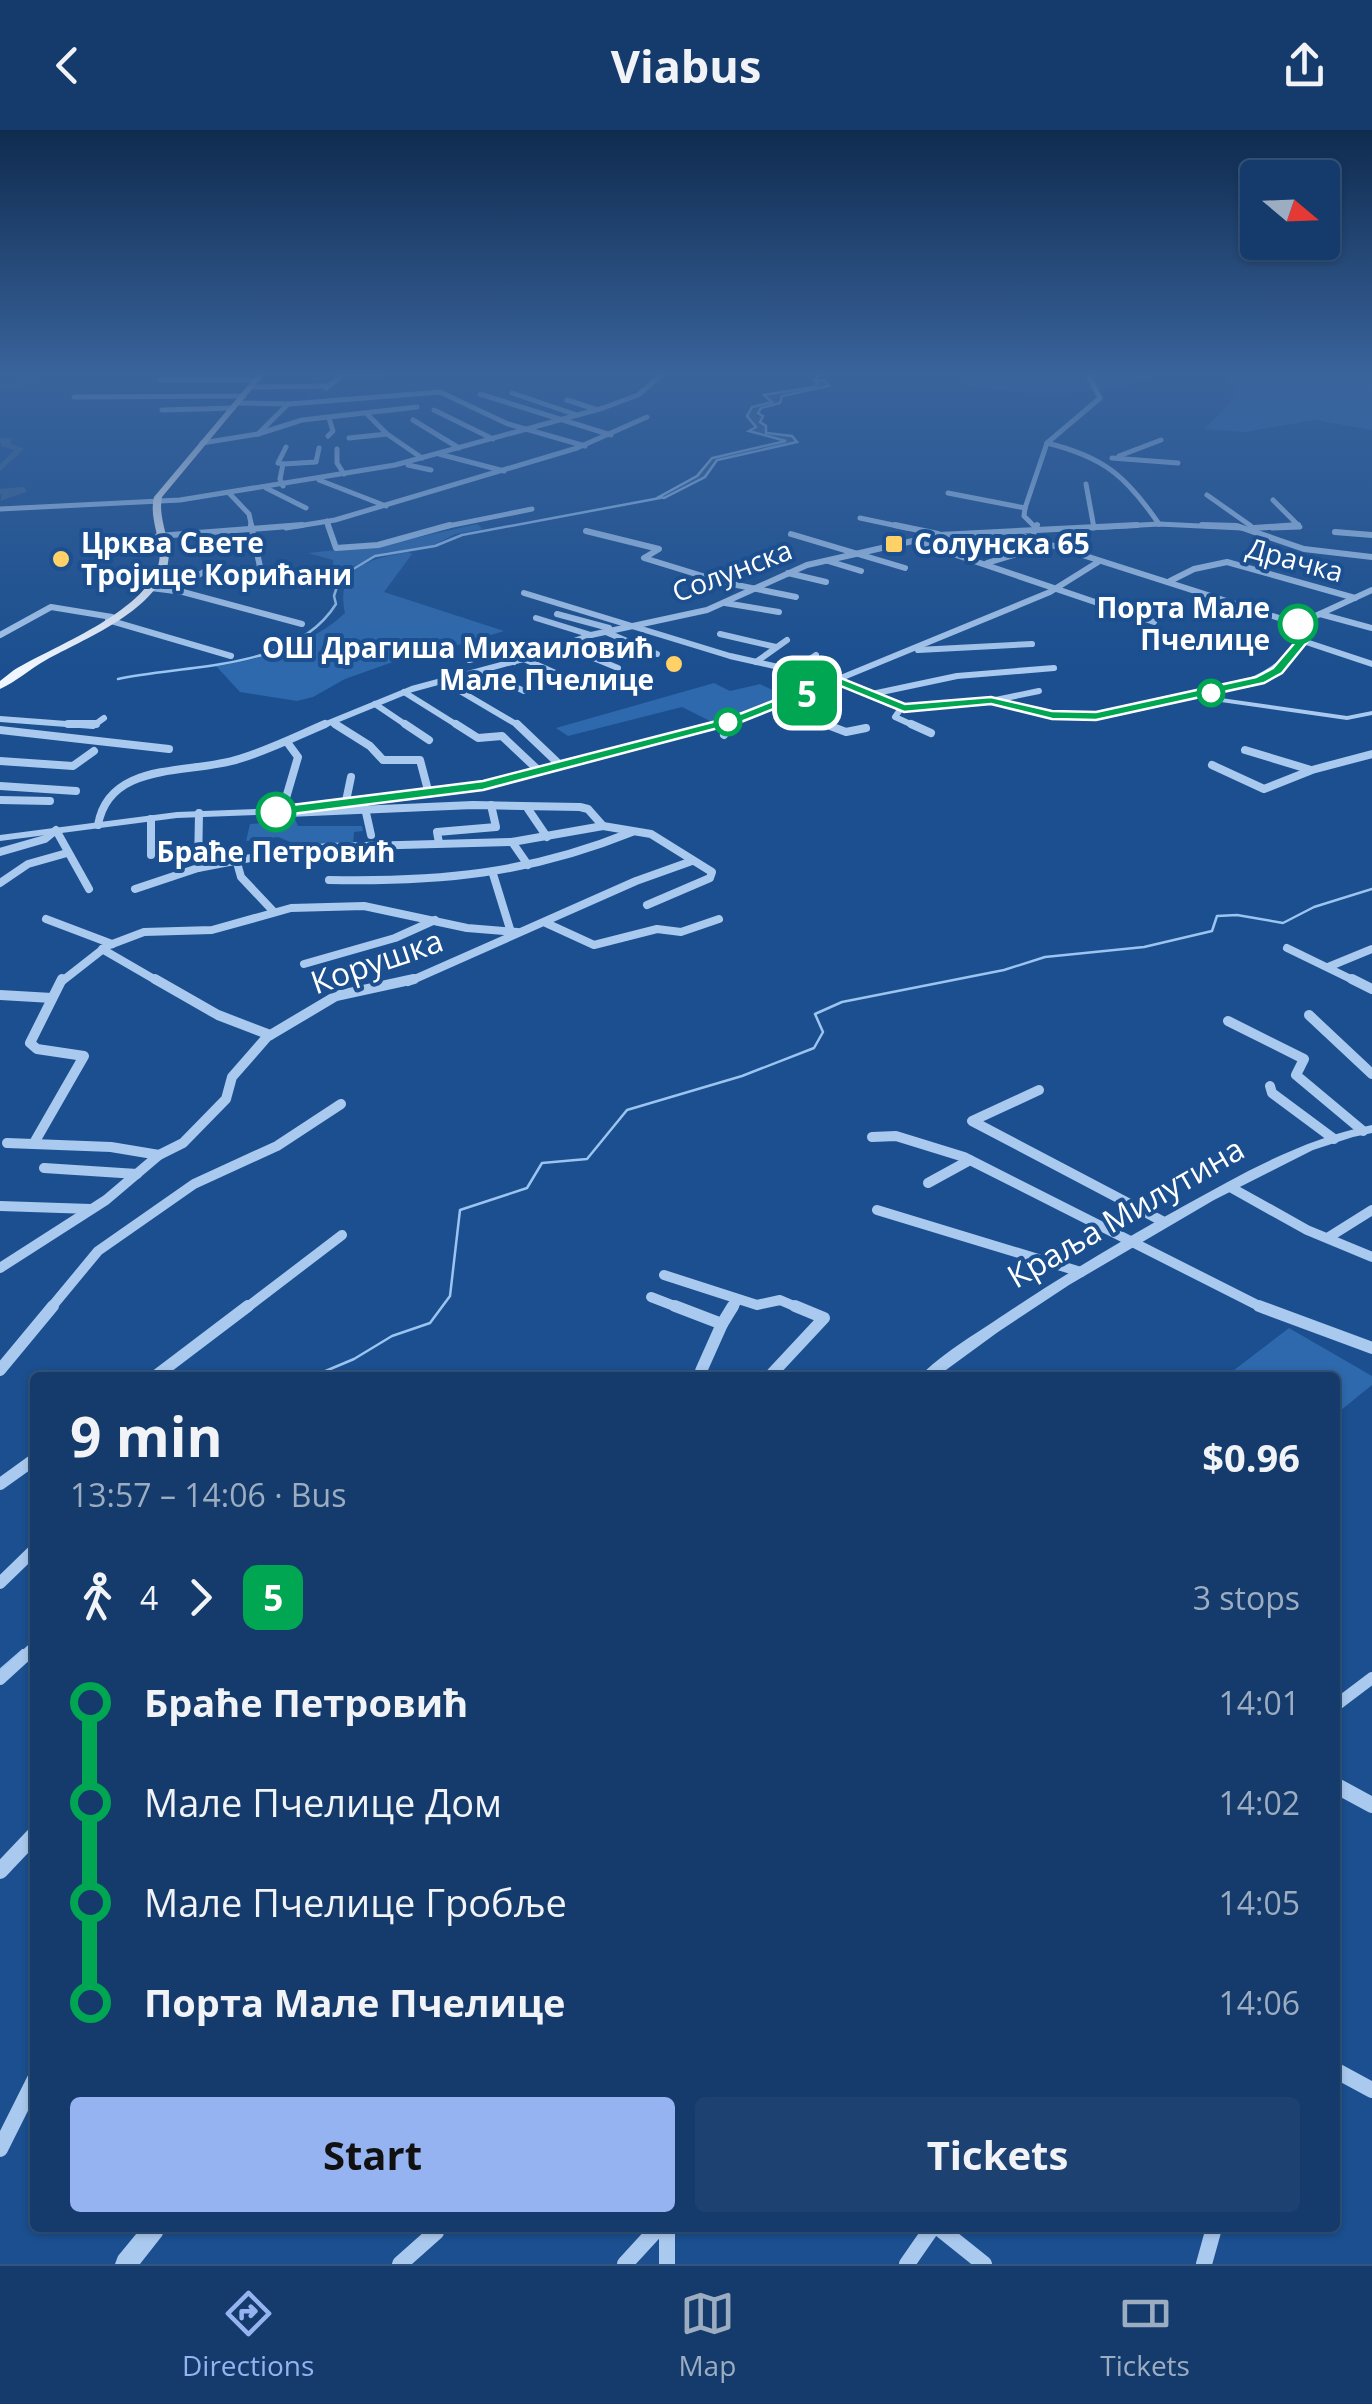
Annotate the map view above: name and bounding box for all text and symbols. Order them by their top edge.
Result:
text: Viabus [611,35,761,96]
icon: back [40,38,95,93]
icon: share [1277,38,1332,93]
north arrow [1240,160,1340,260]
map controls [1240,160,1340,260]
place label: Црква Свете Тројице Корићани [81,523,352,593]
place label: Солунска 65 [914,524,1090,562]
street label: Драчка [1243,528,1348,590]
street label: Солунска [666,530,797,610]
marker: Солунска 65 [883,533,905,555]
marker: Црква Свете Тројице Корићани [50,548,72,570]
place label: Порта Мале Пчелице [1096,588,1270,658]
marker: Порта Мале Пчелице [1279,605,1317,643]
place label: ОШ Драгиша Михаиловић Мале Пчелице [262,628,654,698]
marker: ОШ Драгиша Михаиловић Мале Пчелице [663,653,685,675]
line badge: 5 [774,660,840,726]
text: 5 [797,670,817,717]
unlabelled marker [1198,680,1224,706]
unlabelled marker [715,709,741,735]
marker: Браће Петровић [257,793,295,831]
place label: Браће Петровић [157,832,395,870]
street label: Корушка [305,918,448,1003]
street label: Краља Милутина [999,1126,1251,1297]
text: 9 min [70,1398,223,1473]
text: $0.96 [1202,1431,1300,1483]
text: 13:57 – 14:06 · Bus [70,1473,346,1516]
icon: walk [70,1570,125,1625]
icon: forward [173,1570,228,1625]
text: 5 [263,1574,283,1621]
text: 4 [140,1576,158,1619]
text: 3 stops [1193,1576,1300,1619]
text: Браће Петровић [144,1676,468,1728]
text: 14:01 [1218,1681,1300,1724]
text: Мале Пчелице Дом [144,1776,502,1828]
text: 14:02 [1218,1781,1300,1824]
text: Мале Пчелице Гробље [144,1876,567,1928]
text: 14:05 [1218,1881,1300,1924]
text: Порта Мале Пчелице [144,1976,566,2028]
text: 14:06 [1218,1981,1300,2024]
button: Start [70,2097,675,2212]
button: Tickets [695,2097,1300,2212]
tab: Directions [182,2286,314,2384]
tab: Map [678,2286,736,2384]
tab: Tickets [1100,2286,1190,2384]

